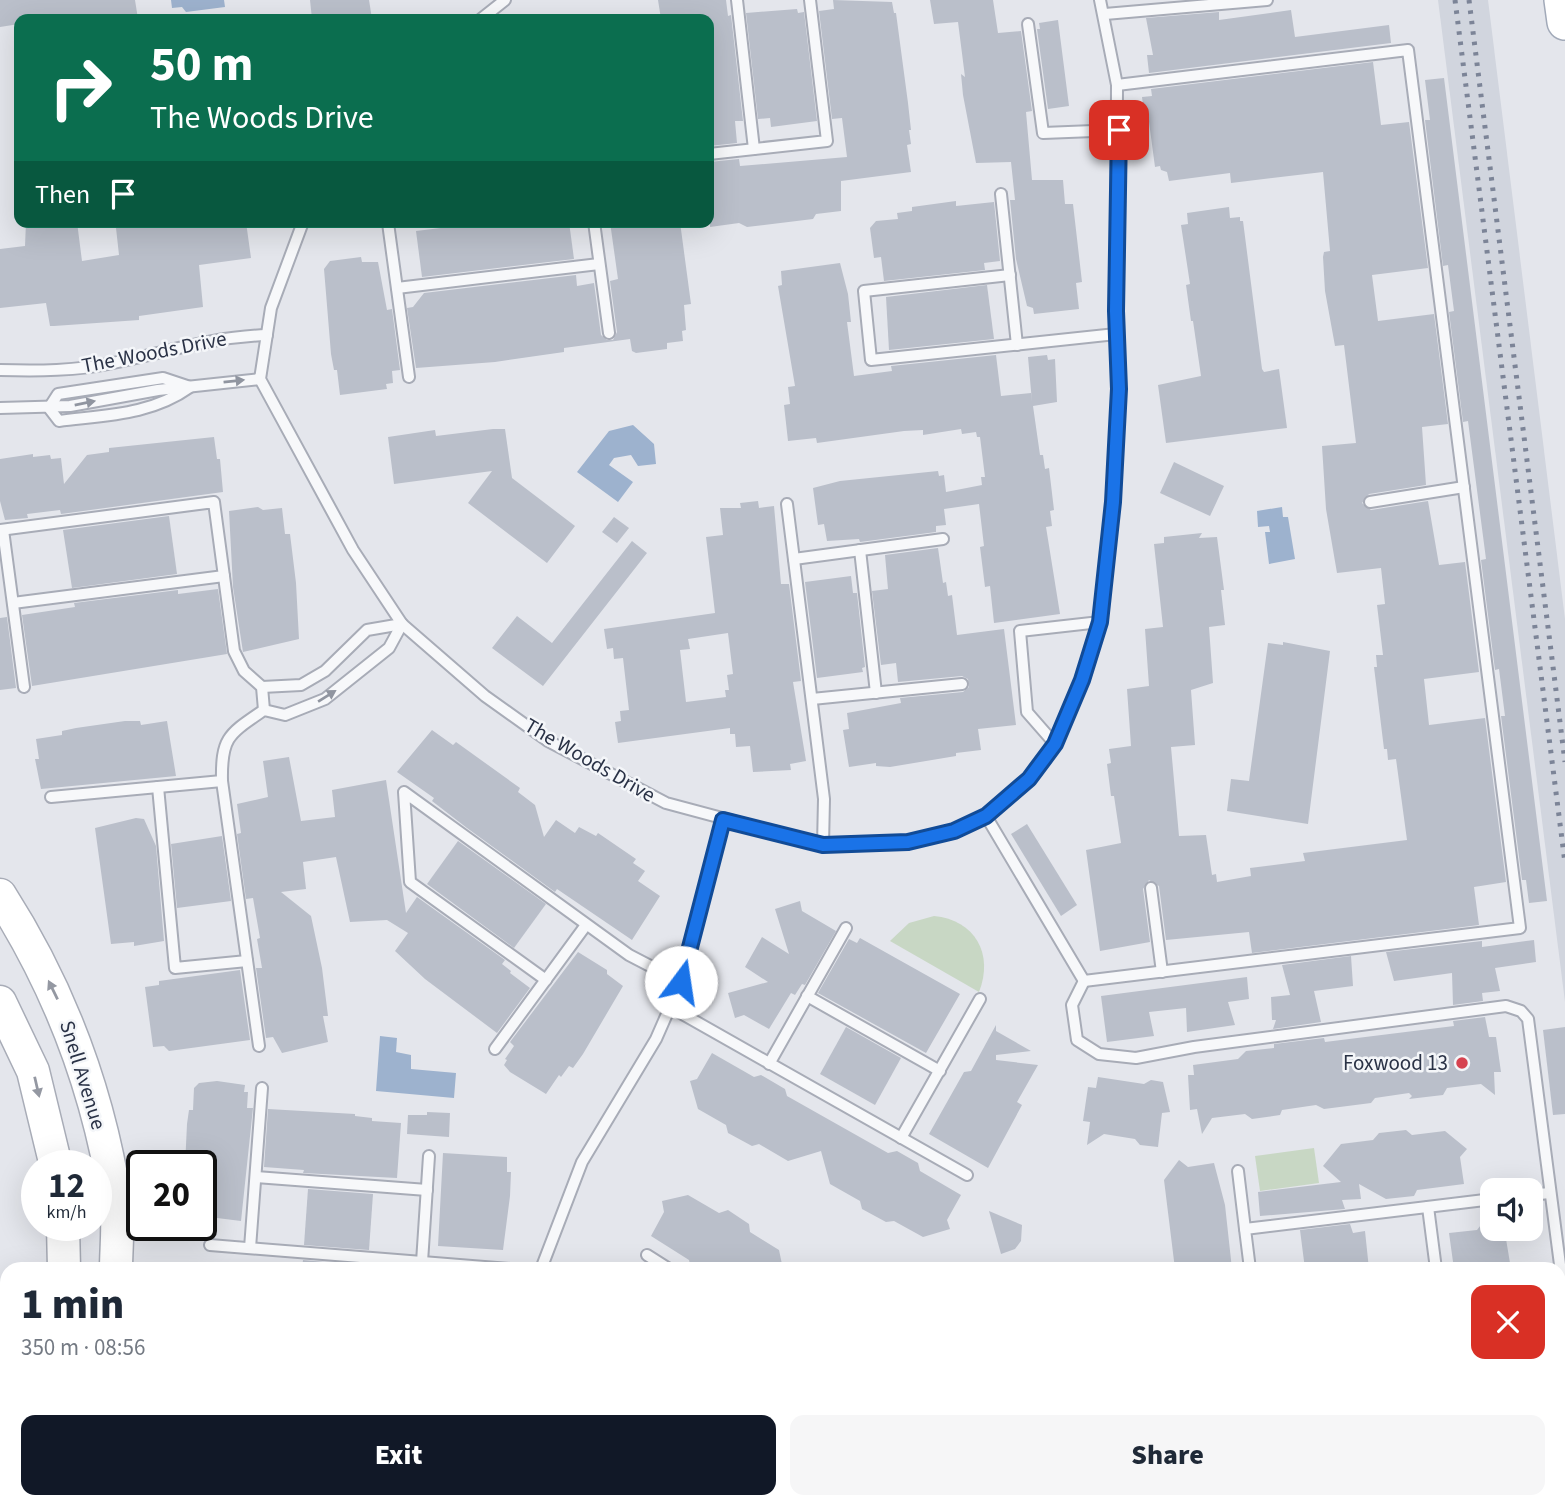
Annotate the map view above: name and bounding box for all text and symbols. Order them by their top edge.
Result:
text: 50 m [150,30,254,100]
icon: right [35,42,126,133]
text: The Woods Drive [150,95,374,141]
pin [1089,100,1149,160]
icon: arrive [1100,111,1138,149]
icon: arrive [104,175,142,213]
text: Then [35,176,90,213]
street label: The Woods Drive [79,323,229,381]
one-way arrow [223,376,245,387]
one-way arrow [74,398,96,409]
one-way arrow [317,689,337,702]
street label: The Woods Drive [519,710,661,810]
position arrow [644,945,718,1019]
one-way arrow [47,980,59,1000]
street label: Snell Avenue [52,1017,114,1133]
place label: Foxwood 13 [1343,1048,1448,1078]
marker: Foxwood 13 [1454,1055,1470,1071]
one-way arrow [32,1076,43,1098]
speed limit sign: 20 [126,1150,217,1241]
text: 12 [48,1161,85,1211]
map controls [1480,1178,1543,1241]
button: sound [1480,1178,1543,1241]
text: km/h [47,1200,86,1225]
text: 1 min [21,1275,124,1335]
button: close [1471,1285,1545,1359]
text: 350 m · 08:56 [21,1331,145,1364]
button: Exit [21,1415,776,1495]
button: Share [790,1415,1545,1495]

